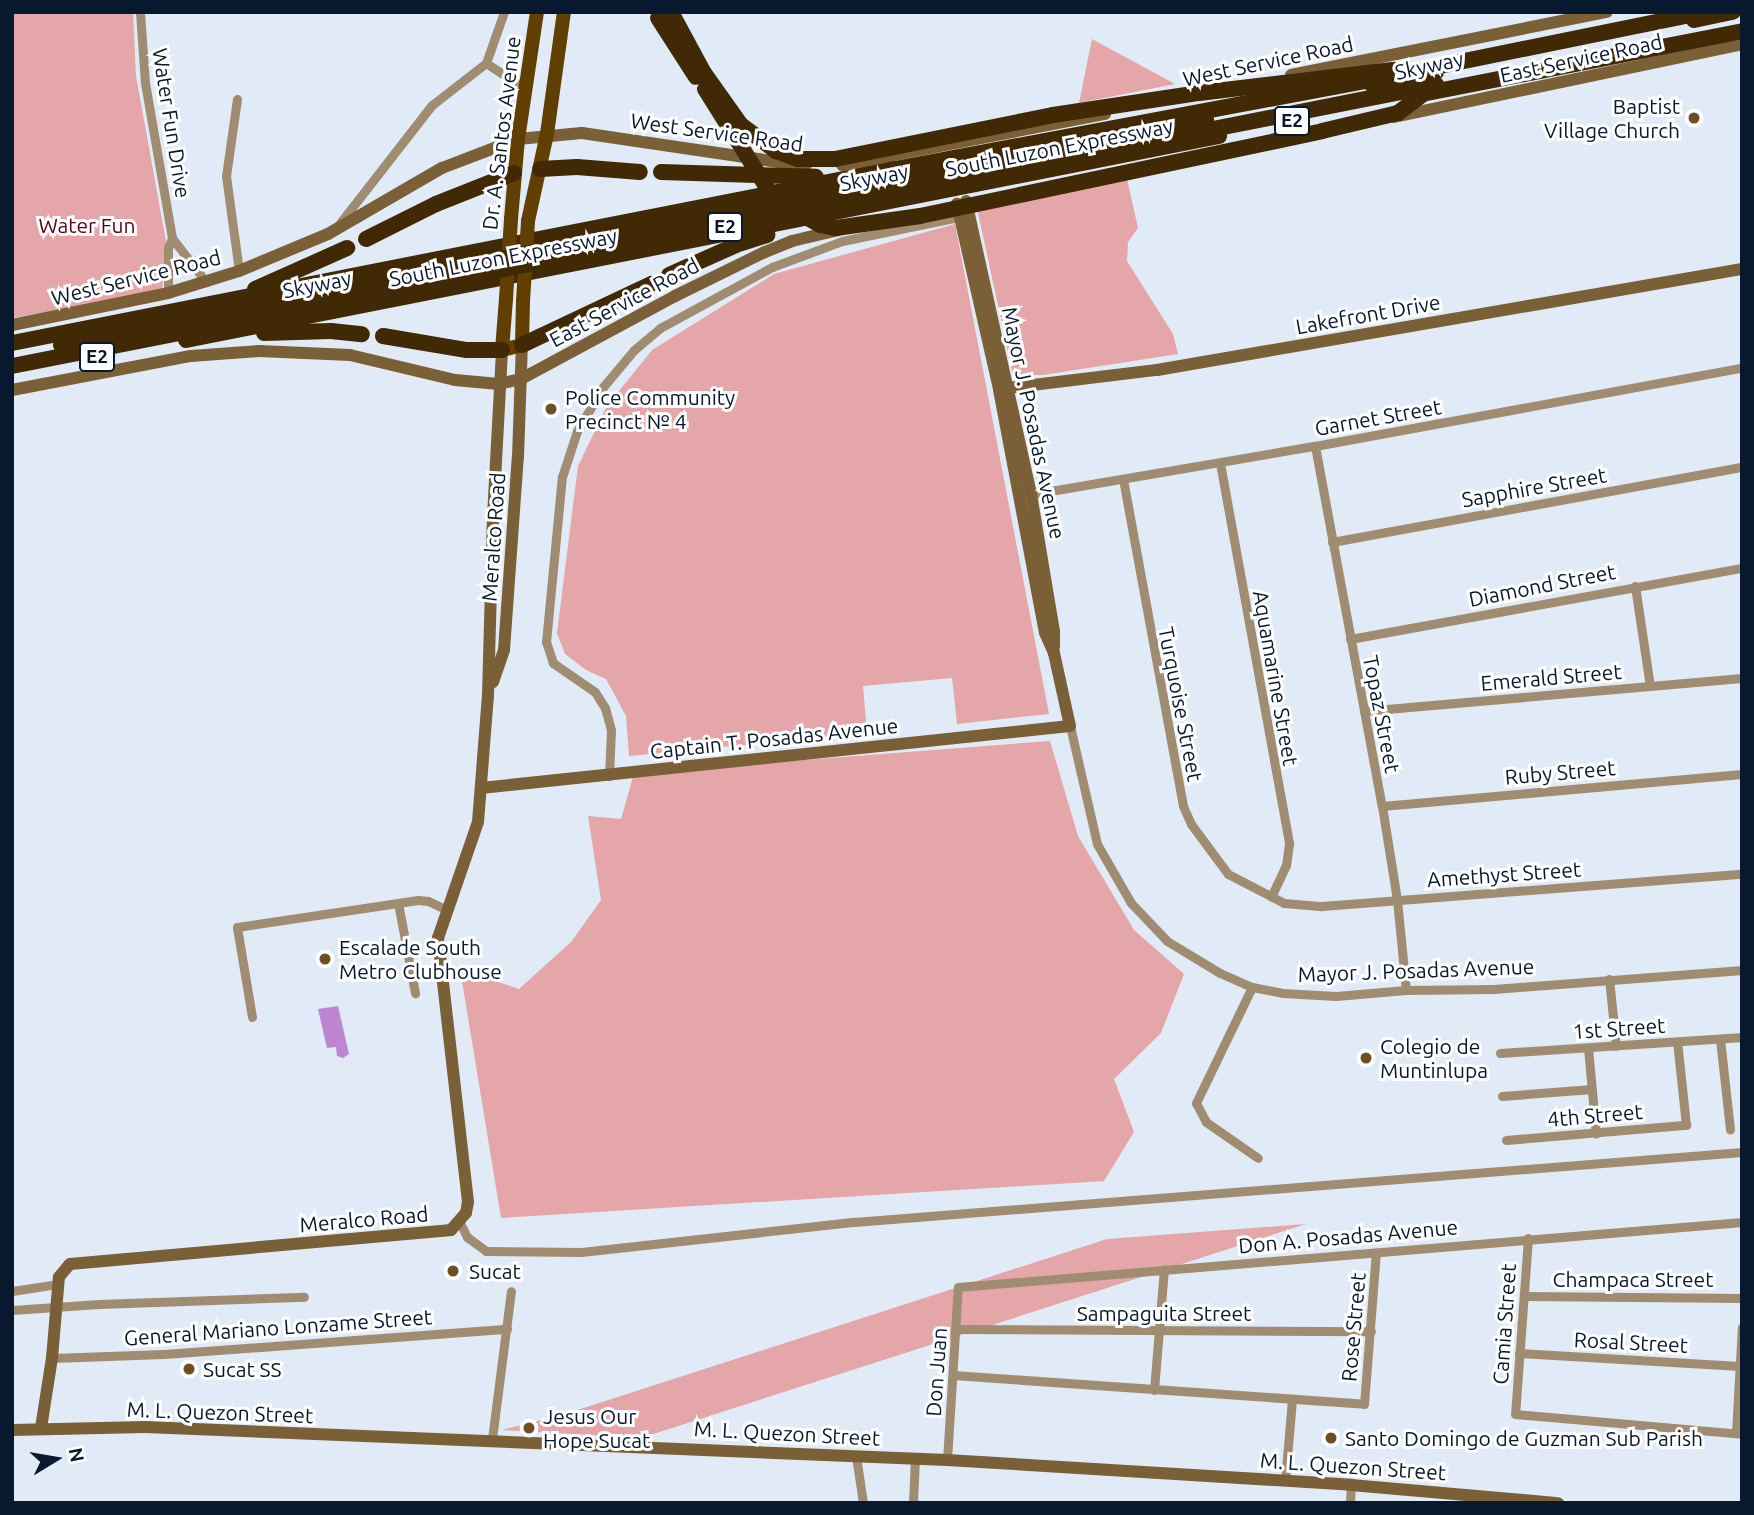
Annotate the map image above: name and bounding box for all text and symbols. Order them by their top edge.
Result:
street label: East Service Road [1497,28,1665,88]
street label: West Service Road [1180,31,1356,91]
street label: Dr. A. Santos Avenue [477,35,525,231]
street label: Skyway [1392,45,1466,85]
street label: Water Fun Drive [148,46,196,200]
place label: Baptist Village Church [1544,93,1680,143]
road number: E2 [1273,105,1311,136]
street label: West Service Road [629,107,805,157]
marker: Baptist Village Church [1686,110,1702,126]
street label: South Luzon Expressway [943,113,1175,181]
street label: Skyway [838,158,910,196]
park label: Water Fun [38,212,136,238]
road number: E2 [706,212,744,243]
street label: South Luzon Expressway [387,223,619,291]
street label: West Service Road [49,244,223,310]
street label: East Service Road [545,252,703,352]
street label: Skyway [281,265,353,303]
street label: Lakefront Drive [1294,289,1442,339]
street label: Mayor J. Posadas Avenue [997,305,1071,541]
road number: E2 [78,342,116,372]
place label: Police Community Precinct № 4 [565,384,735,434]
street label: Garnet Street [1313,393,1443,441]
marker: Police Community Precinct № 4 [543,401,559,417]
street label: Sapphire Street [1460,462,1608,512]
street label: Meralco Road [476,472,510,602]
street label: Diamond Street [1467,558,1617,612]
street label: Aquamarine Street [1248,588,1304,768]
street label: Turquoise Street [1154,625,1208,783]
street label: Topaz Street [1358,653,1406,775]
street label: Emerald Street [1479,658,1623,696]
street label: Captain T. Posadas Avenue [649,712,899,764]
street label: Ruby Street [1504,755,1616,789]
street label: Amethyst Street [1426,856,1582,892]
place label: Escalade South Metro Clubhouse [339,934,502,984]
marker: Escalade South Metro Clubhouse [317,951,333,967]
street label: Mayor J. Posadas Avenue [1297,953,1535,987]
street label: 1st Street [1572,1012,1666,1044]
place label: Colegio de Muntinlupa [1380,1033,1488,1083]
marker: Colegio de Muntinlupa [1358,1050,1374,1066]
street label: 4th Street [1546,1098,1644,1132]
street label: Meralco Road [299,1201,429,1237]
street label: Don A. Posadas Avenue [1237,1214,1459,1258]
place label: Sucat [469,1258,521,1284]
marker: Sucat [443,1261,463,1281]
street label: Camia Street [1487,1263,1521,1385]
street label: Champaca Street [1553,1266,1713,1292]
street label: Rose Street [1336,1271,1370,1383]
street label: Sampaguita Street [1077,1300,1251,1326]
street label: General Mariano Lonzame Street [123,1304,433,1350]
street label: Rosal Street [1573,1326,1689,1358]
street label: Don Juan [920,1327,952,1417]
place label: Sucat SS [203,1356,282,1382]
marker: Sucat SS [181,1361,197,1377]
street label: M. L. Quezon Street [126,1396,314,1428]
place label: Jesus Our Hope Sucat [543,1403,650,1453]
street label: M. L. Quezon Street [693,1416,881,1450]
marker: Jesus Our Hope Sucat [521,1420,537,1436]
north arrow [21,1424,91,1494]
place label: Santo Domingo de Guzman Sub Parish [1345,1425,1703,1451]
marker: Santo Domingo de Guzman Sub Parish [1323,1430,1339,1446]
text: N [64,1446,89,1464]
street label: M. L. Quezon Street [1259,1447,1447,1485]

